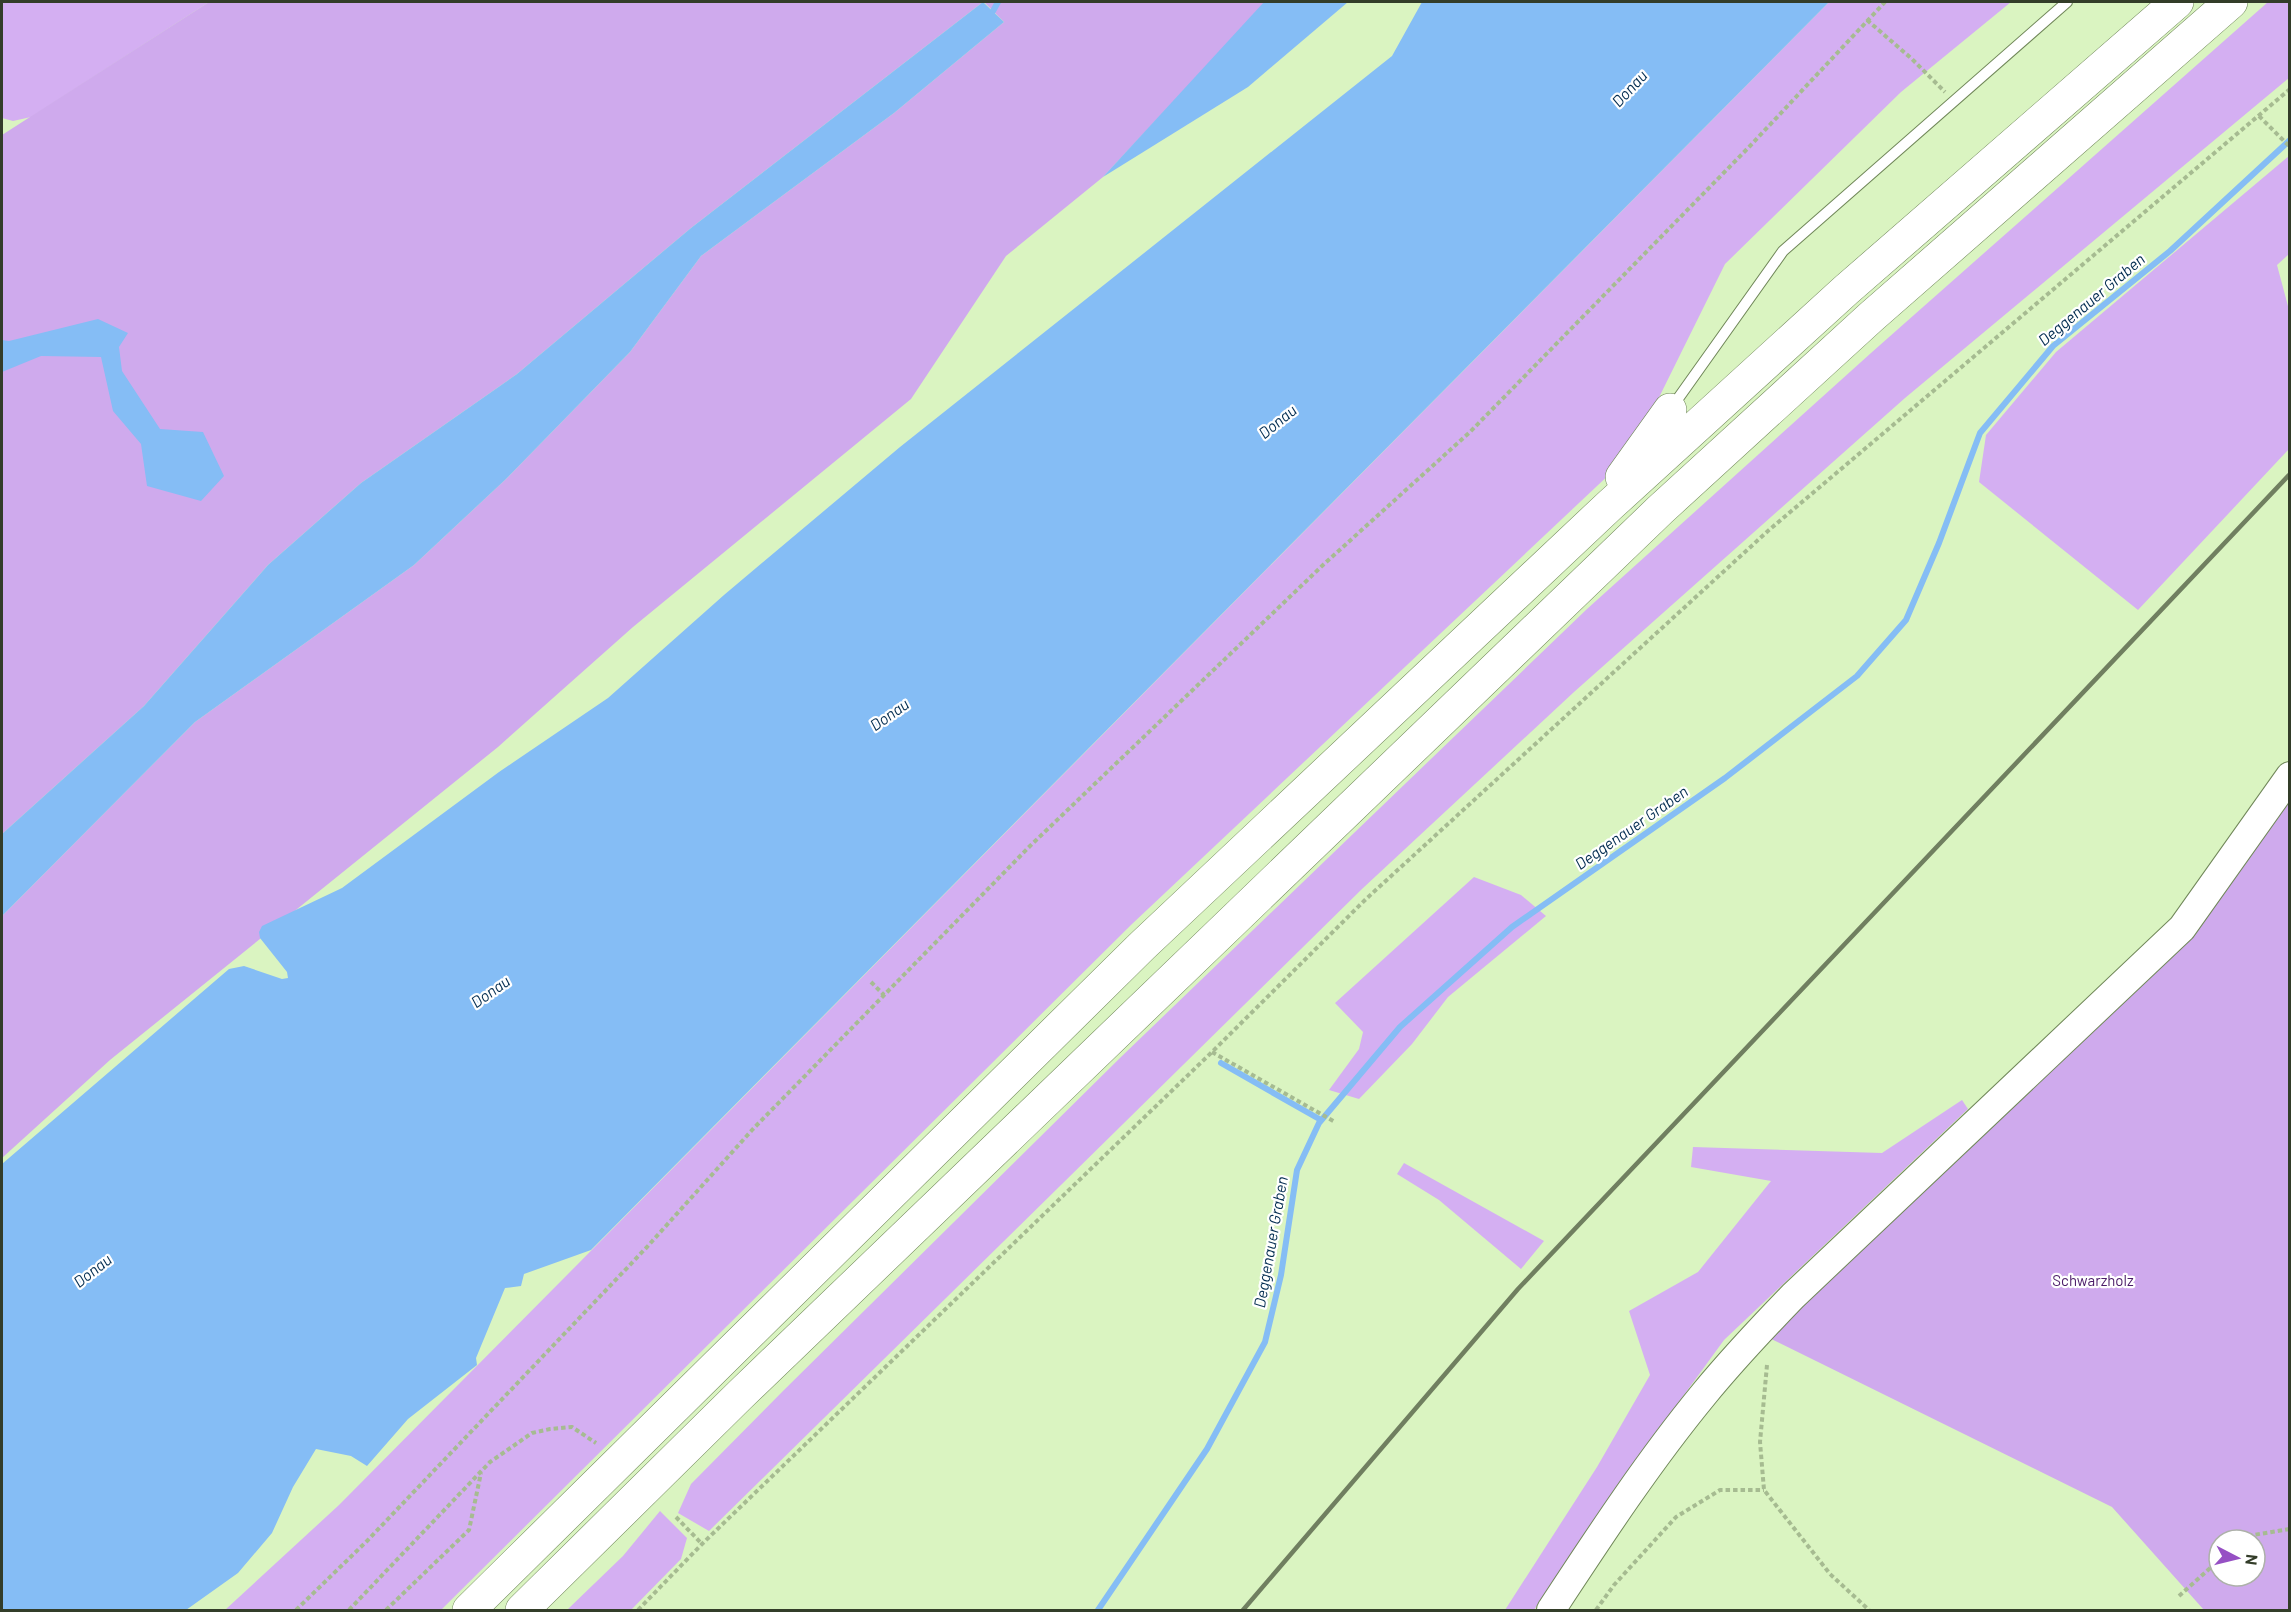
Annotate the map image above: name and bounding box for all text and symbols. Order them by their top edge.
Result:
water label: Donau [1607,66,1651,110]
water label: Deggenauer Graben [2034,249,2148,349]
water label: Donau [1254,400,1300,442]
water label: Donau [866,694,912,734]
water label: Deggenauer Graben [1571,781,1691,873]
water label: Donau [467,971,513,1011]
water label: Deggenauer Graben [1249,1175,1291,1309]
water label: Donau [69,1249,115,1291]
park label: Schwarzholz [2052,1271,2134,1289]
north arrow [2207,1528,2267,1588]
text: N [2242,1553,2262,1566]

